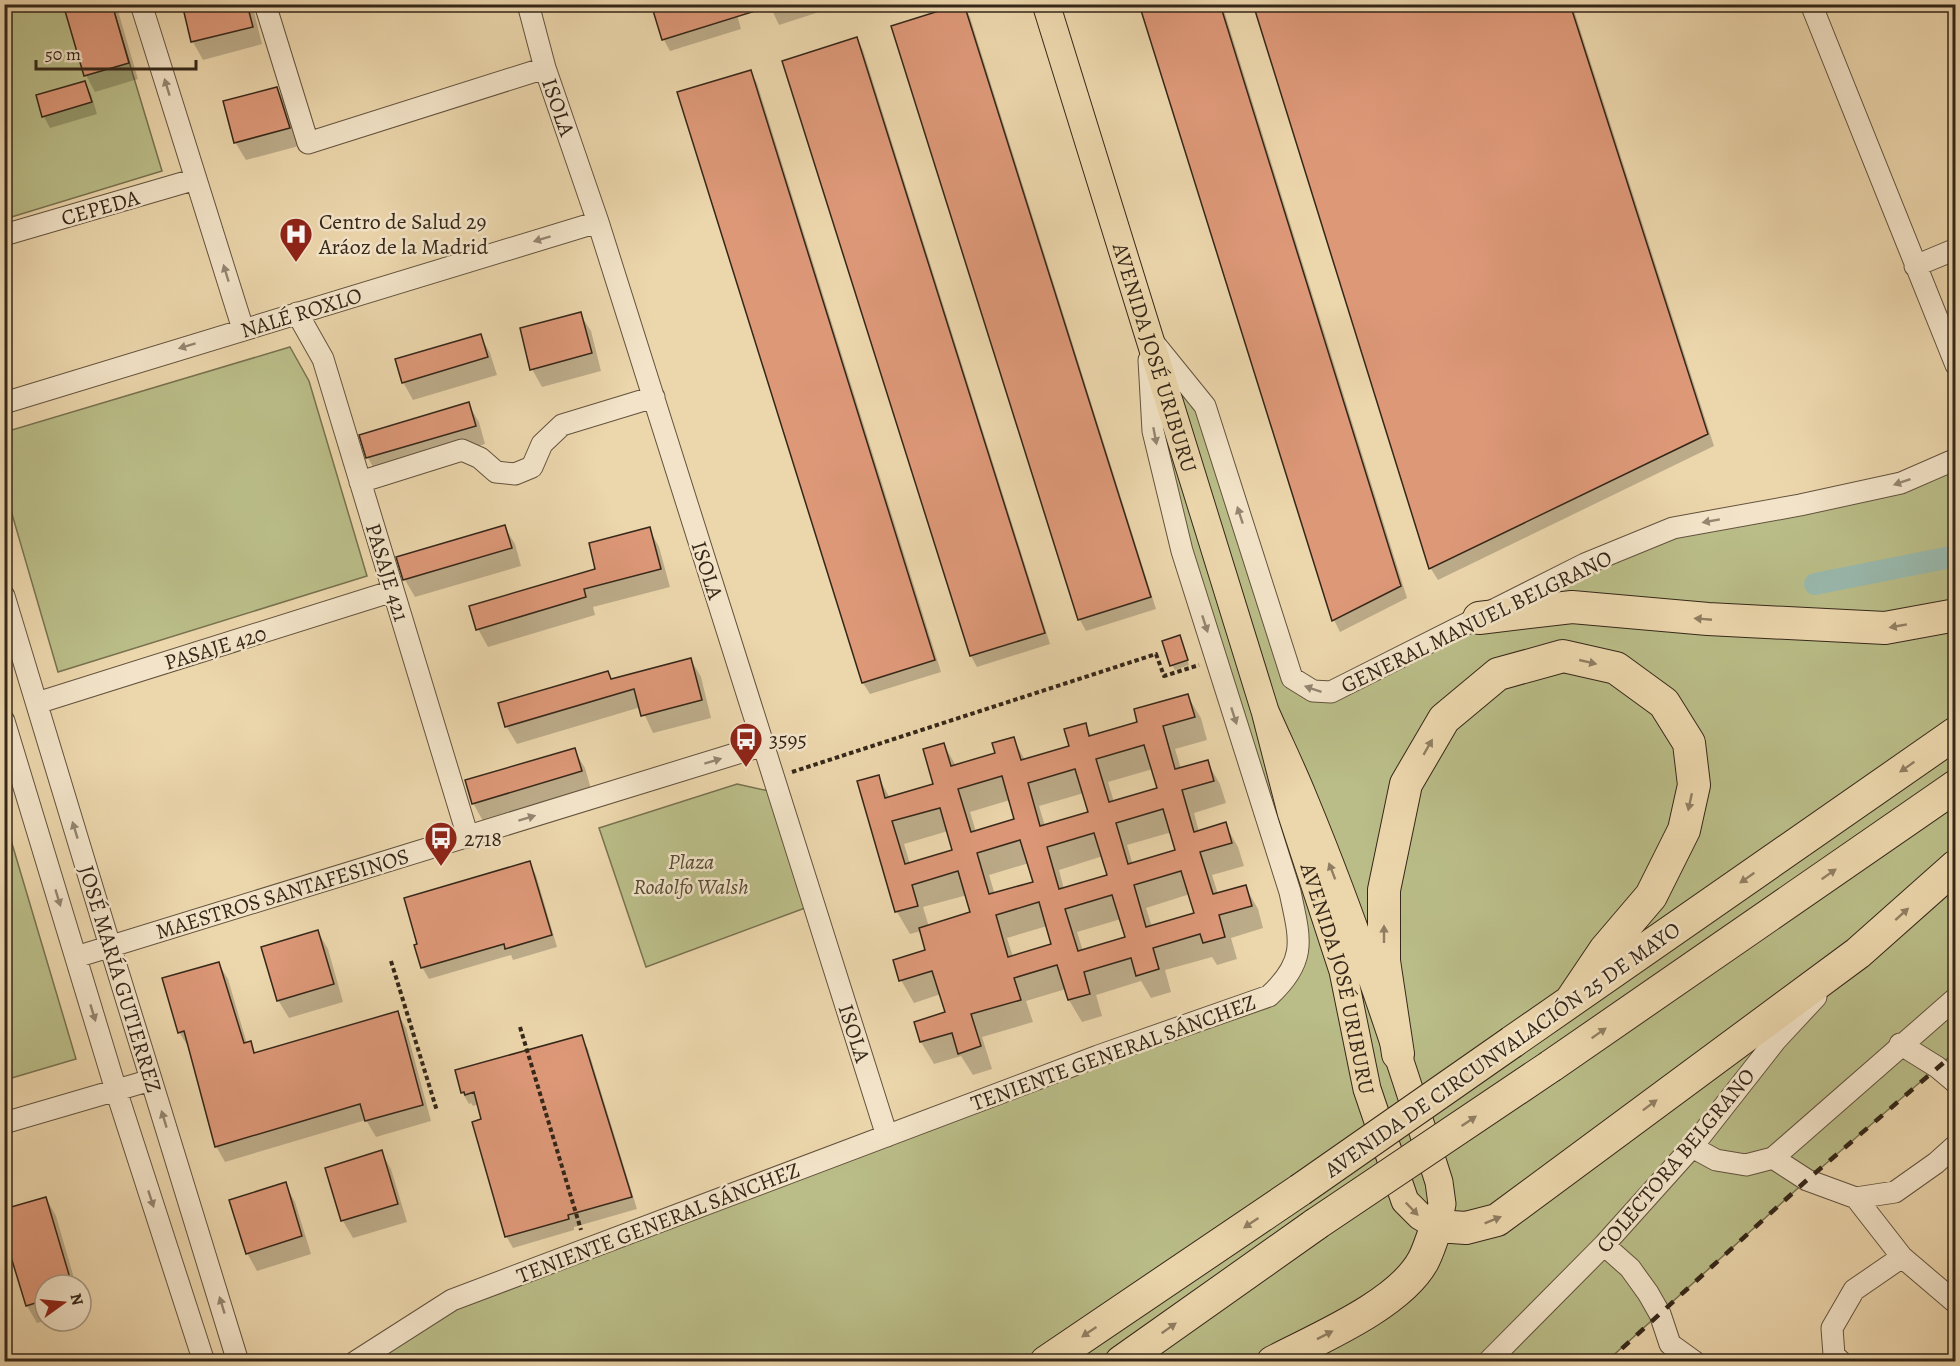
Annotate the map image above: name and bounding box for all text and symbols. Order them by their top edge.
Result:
scale bar [36,33,196,71]
text: 50 m [45,42,81,66]
street label: ISOLA [534,74,582,141]
one-way arrow [162,78,172,96]
street label: CEPEDA [58,182,144,233]
place label: Centro de Salud 29 Aráoz de la Madrid [318,207,488,262]
hospital icon: Centro de Salud 29 Aráoz de la Madrid [278,216,314,263]
one-way arrow [533,235,551,244]
street label: AVENIDA JOSÉ URIBURU [1105,238,1204,476]
one-way arrow [221,264,230,282]
street label: NALÉ ROXLO [237,280,366,346]
one-way arrow [178,342,196,351]
one-way arrow [1151,426,1160,445]
one-way arrow [1893,477,1911,487]
one-way arrow [1235,506,1245,524]
one-way arrow [1701,517,1720,526]
street label: PASAJE 421 [358,520,416,625]
street label: ISOLA [684,537,731,604]
street label: GENERAL MANUEL BELGRANO [1336,543,1617,701]
one-way arrow [1694,614,1713,623]
one-way arrow [1201,615,1210,633]
street label: PASAJE 420 [161,618,270,678]
one-way arrow [1888,622,1907,631]
one-way arrow [1578,658,1597,667]
one-way arrow [1303,683,1321,693]
one-way arrow [1230,707,1239,725]
bus stop icon: 3595 [728,721,764,768]
place label: 3595 [769,725,807,755]
one-way arrow [1422,739,1433,755]
one-way arrow [704,756,722,765]
one-way arrow [1900,761,1916,773]
one-way arrow [1685,793,1694,812]
one-way arrow [518,813,536,822]
bus stop icon: 2718 [423,820,459,867]
one-way arrow [70,821,79,839]
place label: 2718 [464,824,502,854]
street label: MAESTROS SANTAFESINOS [152,841,413,947]
park label: Plaza Rodolfo Walsh [633,847,749,902]
street label: AVENIDA JOSÉ URIBURU [1292,858,1382,1097]
street label: JOSÉ MARÍA GUTIERREZ [71,862,169,1097]
one-way arrow [1327,862,1336,880]
one-way arrow [1820,868,1836,880]
one-way arrow [1739,872,1755,883]
one-way arrow [54,889,63,907]
one-way arrow [1894,907,1909,921]
street label: AVENIDA DE CIRCUNVALACIÓN 25 DE MAYO [1318,915,1686,1185]
one-way arrow [1379,924,1389,943]
street label: TENIENTE GENERAL SÁNCHEZ [967,987,1260,1119]
street label: ISOLA [831,1000,878,1067]
one-way arrow [89,1004,98,1022]
one-way arrow [1591,1027,1607,1039]
street label: COLECTORA BELGRANO [1589,1062,1762,1259]
one-way arrow [1642,1099,1658,1111]
one-way arrow [159,1110,168,1128]
one-way arrow [1461,1115,1477,1127]
street label: TENIENTE GENERAL SÁNCHEZ [512,1155,804,1291]
one-way arrow [147,1190,156,1208]
one-way arrow [1405,1201,1419,1215]
one-way arrow [1485,1214,1503,1224]
one-way arrow [1243,1217,1259,1228]
north arrow [33,1273,93,1333]
text: N [64,1291,89,1308]
one-way arrow [217,1296,226,1314]
one-way arrow [1160,1322,1176,1334]
one-way arrow [1082,1326,1098,1338]
one-way arrow [1317,1330,1334,1340]

